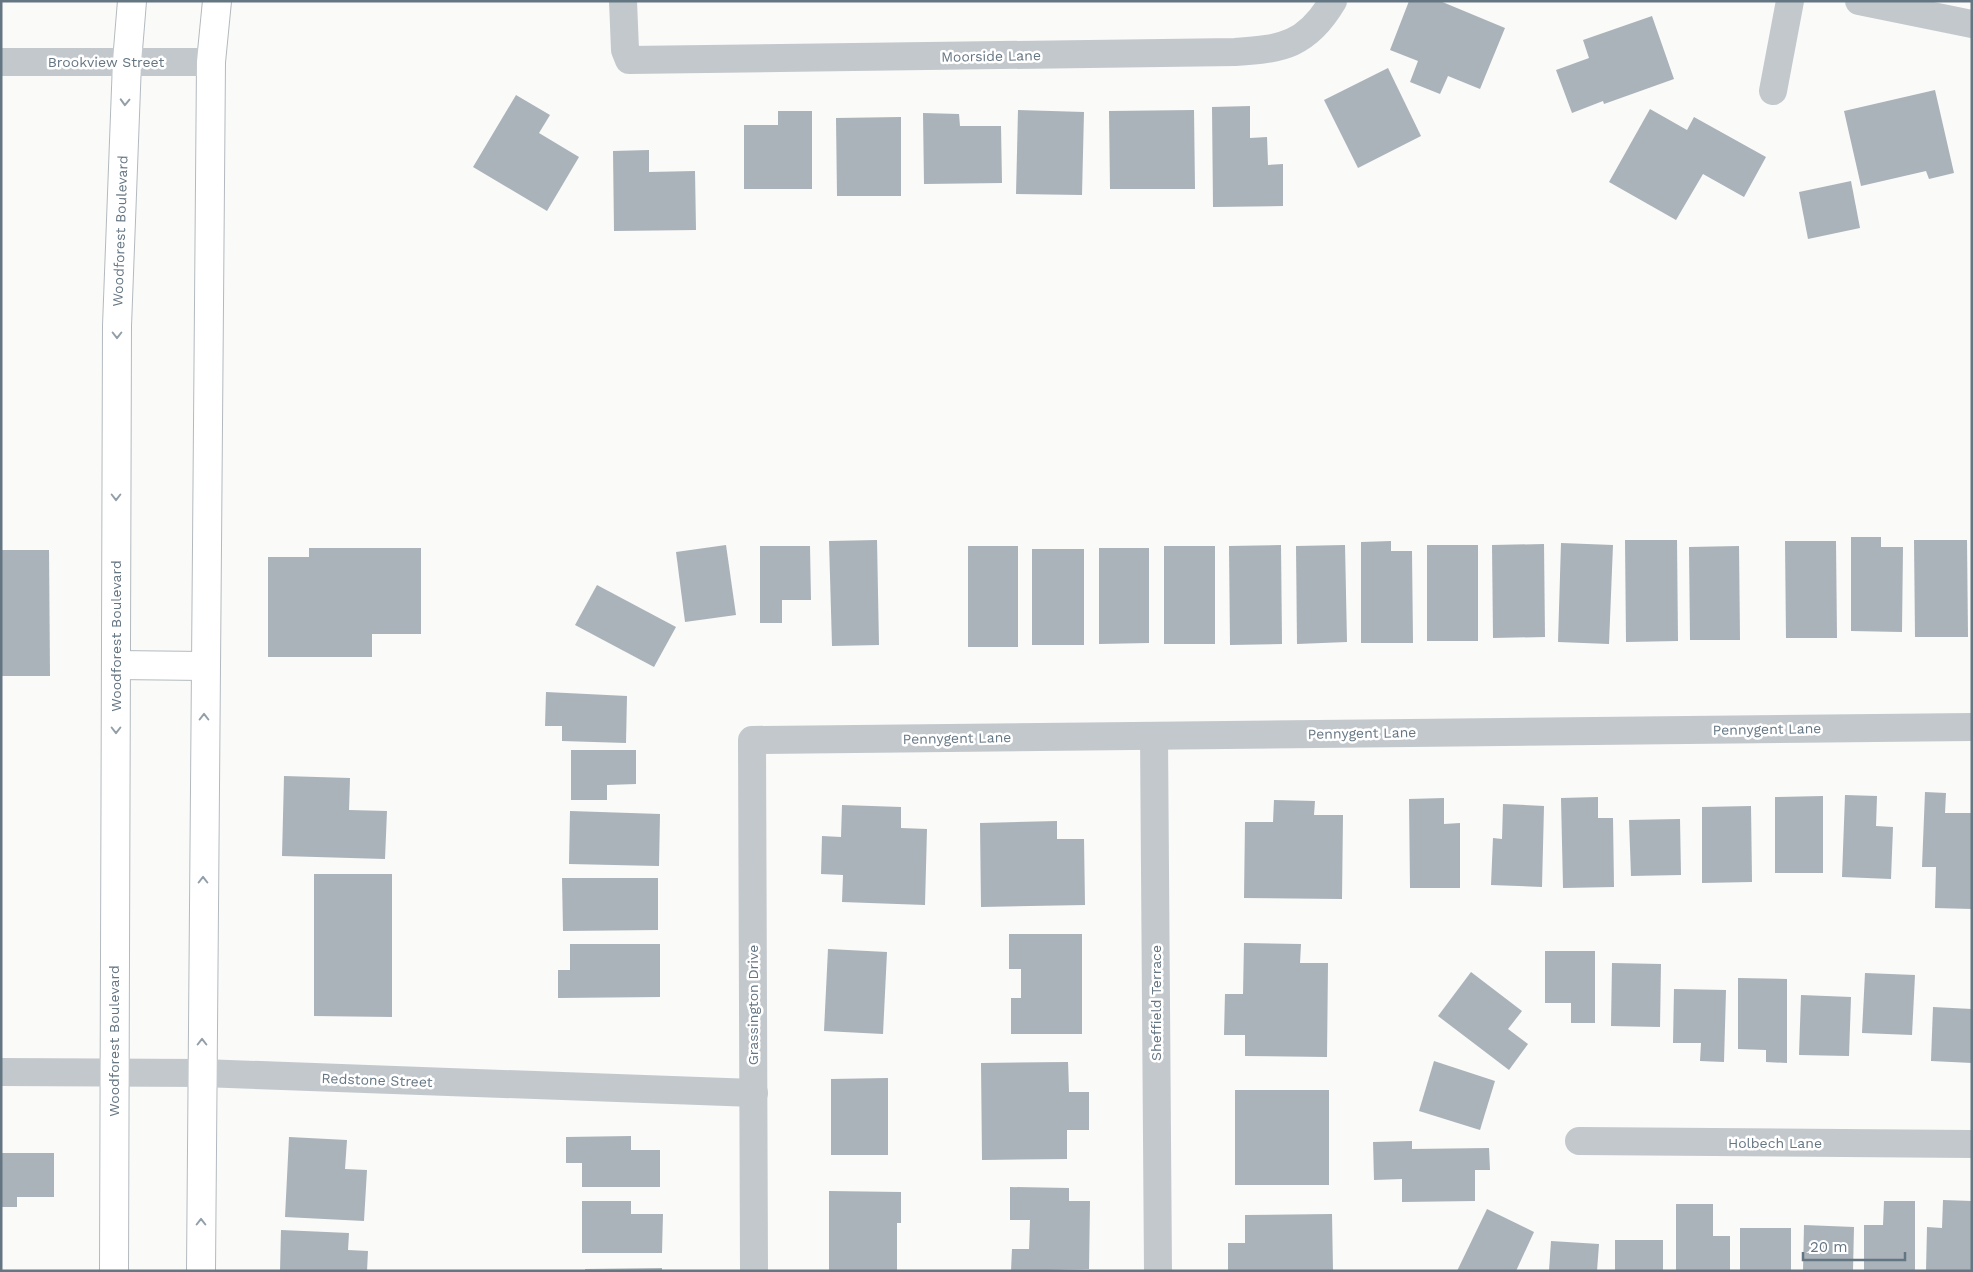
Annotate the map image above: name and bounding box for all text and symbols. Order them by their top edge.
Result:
street label: Moorside Lane [941,47,1041,65]
street label: Brookview Street [48,54,164,70]
one-way arrow [120,99,131,107]
street label: Woodforest Boulevard [109,155,131,307]
one-way arrow [112,331,122,339]
one-way arrow [111,494,121,501]
street label: Woodforest Boulevard [108,560,124,712]
one-way arrow [199,713,209,720]
street label: Pennygent Lane [1713,720,1821,738]
street label: Pennygent Lane [1308,724,1416,742]
one-way arrow [111,726,121,734]
street label: Pennygent Lane [903,729,1011,747]
one-way arrow [198,875,208,883]
street label: Grassington Drive [745,945,761,1065]
street label: Sheffield Terrace [1148,945,1164,1061]
street label: Woodforest Boulevard [106,965,122,1117]
one-way arrow [197,1038,207,1046]
street label: Redstone Street [321,1070,433,1090]
street label: Holbech Lane [1728,1135,1822,1151]
one-way arrow [196,1218,206,1226]
scale bar [1803,1230,1906,1262]
text: 20 m [1810,1238,1848,1256]

